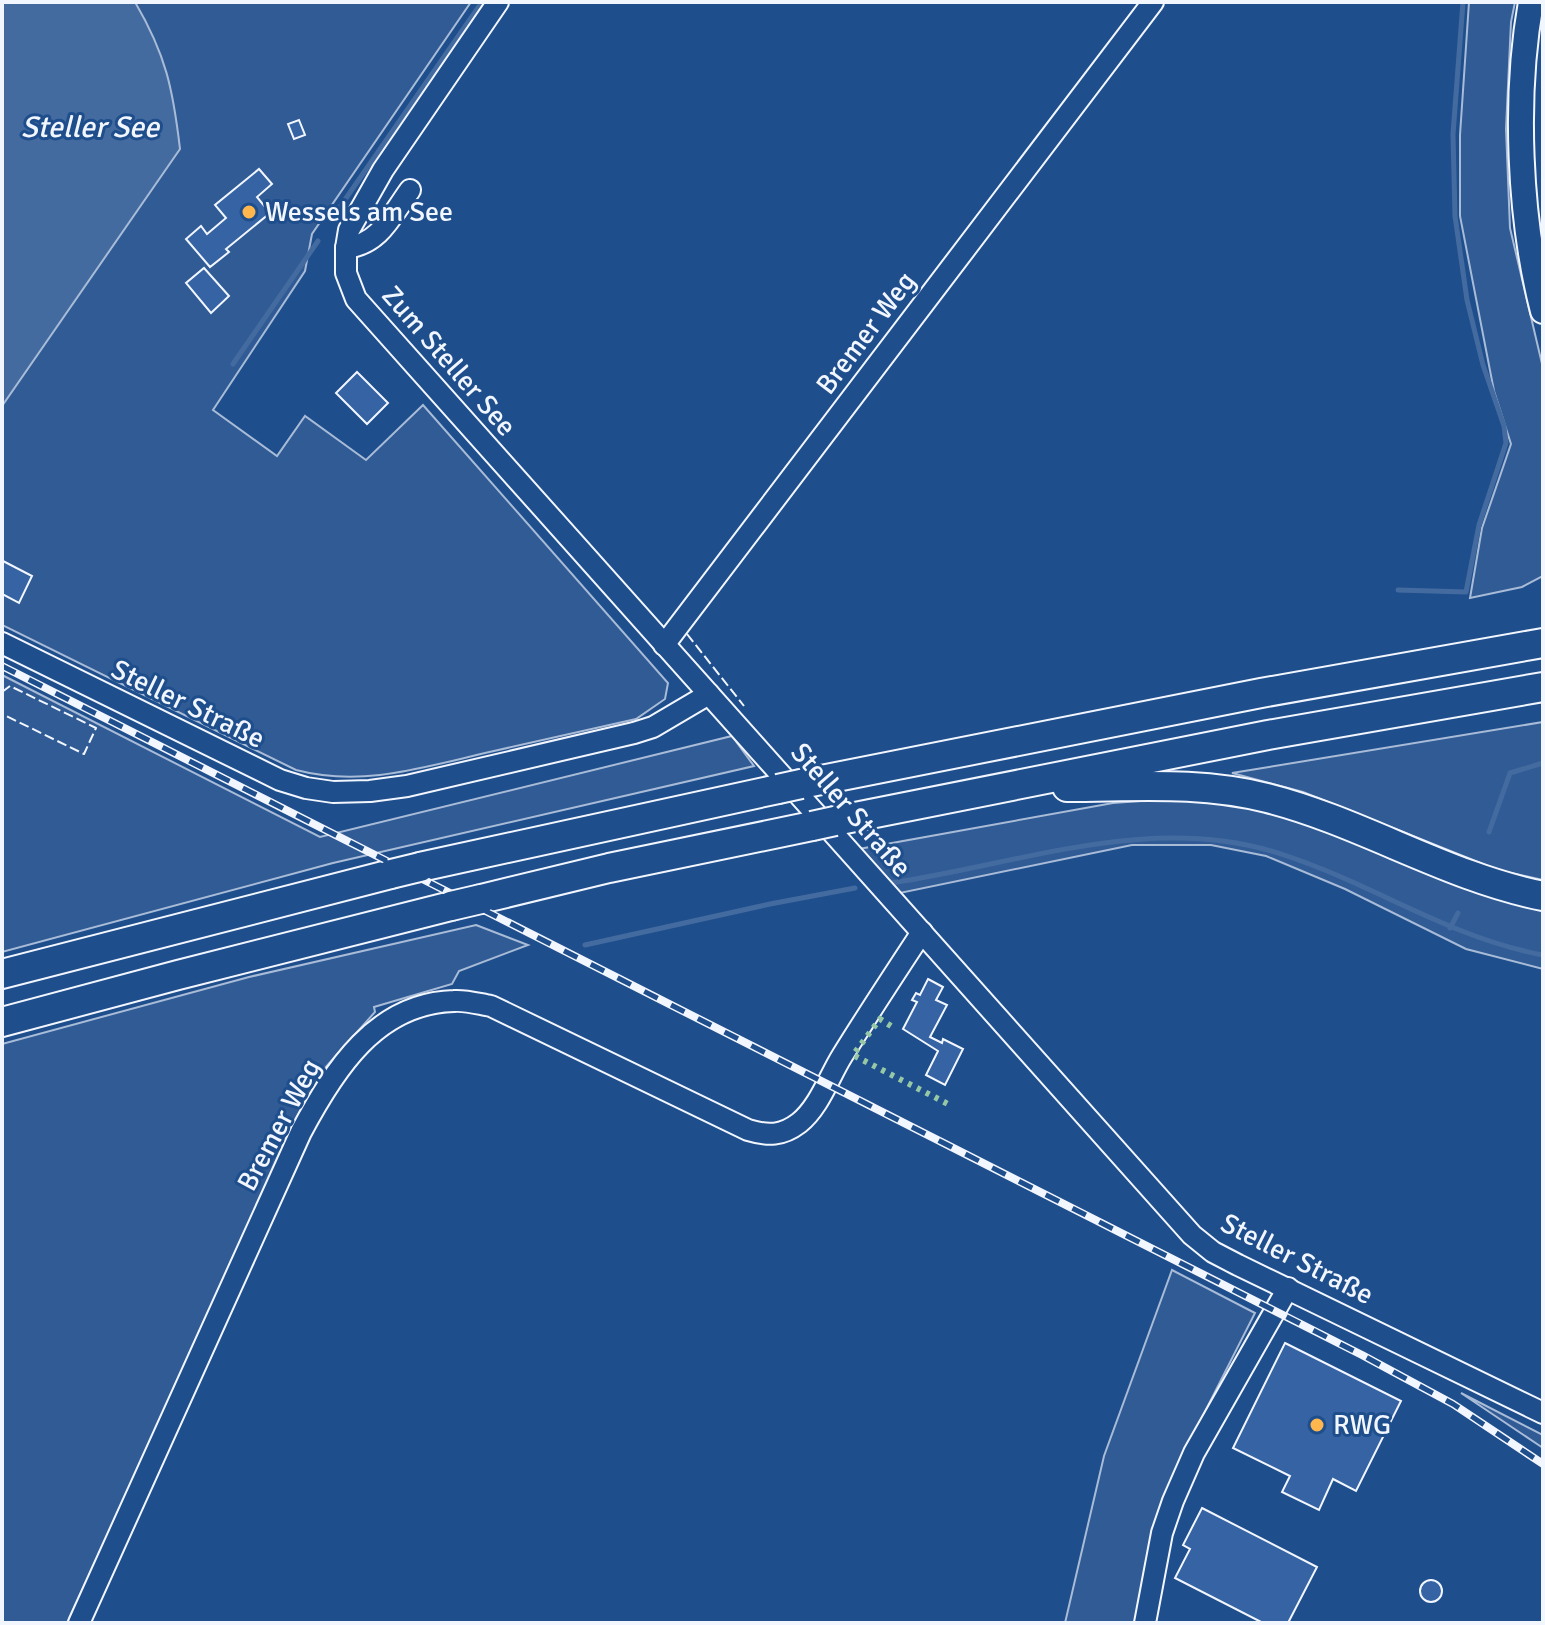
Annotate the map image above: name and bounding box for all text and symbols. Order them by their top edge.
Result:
water label: Steller See [21,109,161,146]
place label: Wessels am See [265,195,453,229]
marker: Wessels am See [240,203,258,221]
street label: Bremer Weg [809,265,923,401]
street label: Zum Steller See [375,279,523,443]
street label: Steller Straße [106,652,270,756]
street label: Steller Straße [783,736,919,884]
street label: Bremer Weg [230,1053,328,1197]
street label: Steller Straße [1215,1206,1379,1312]
place label: RWG [1333,1408,1391,1442]
marker: RWG [1308,1416,1326,1434]

